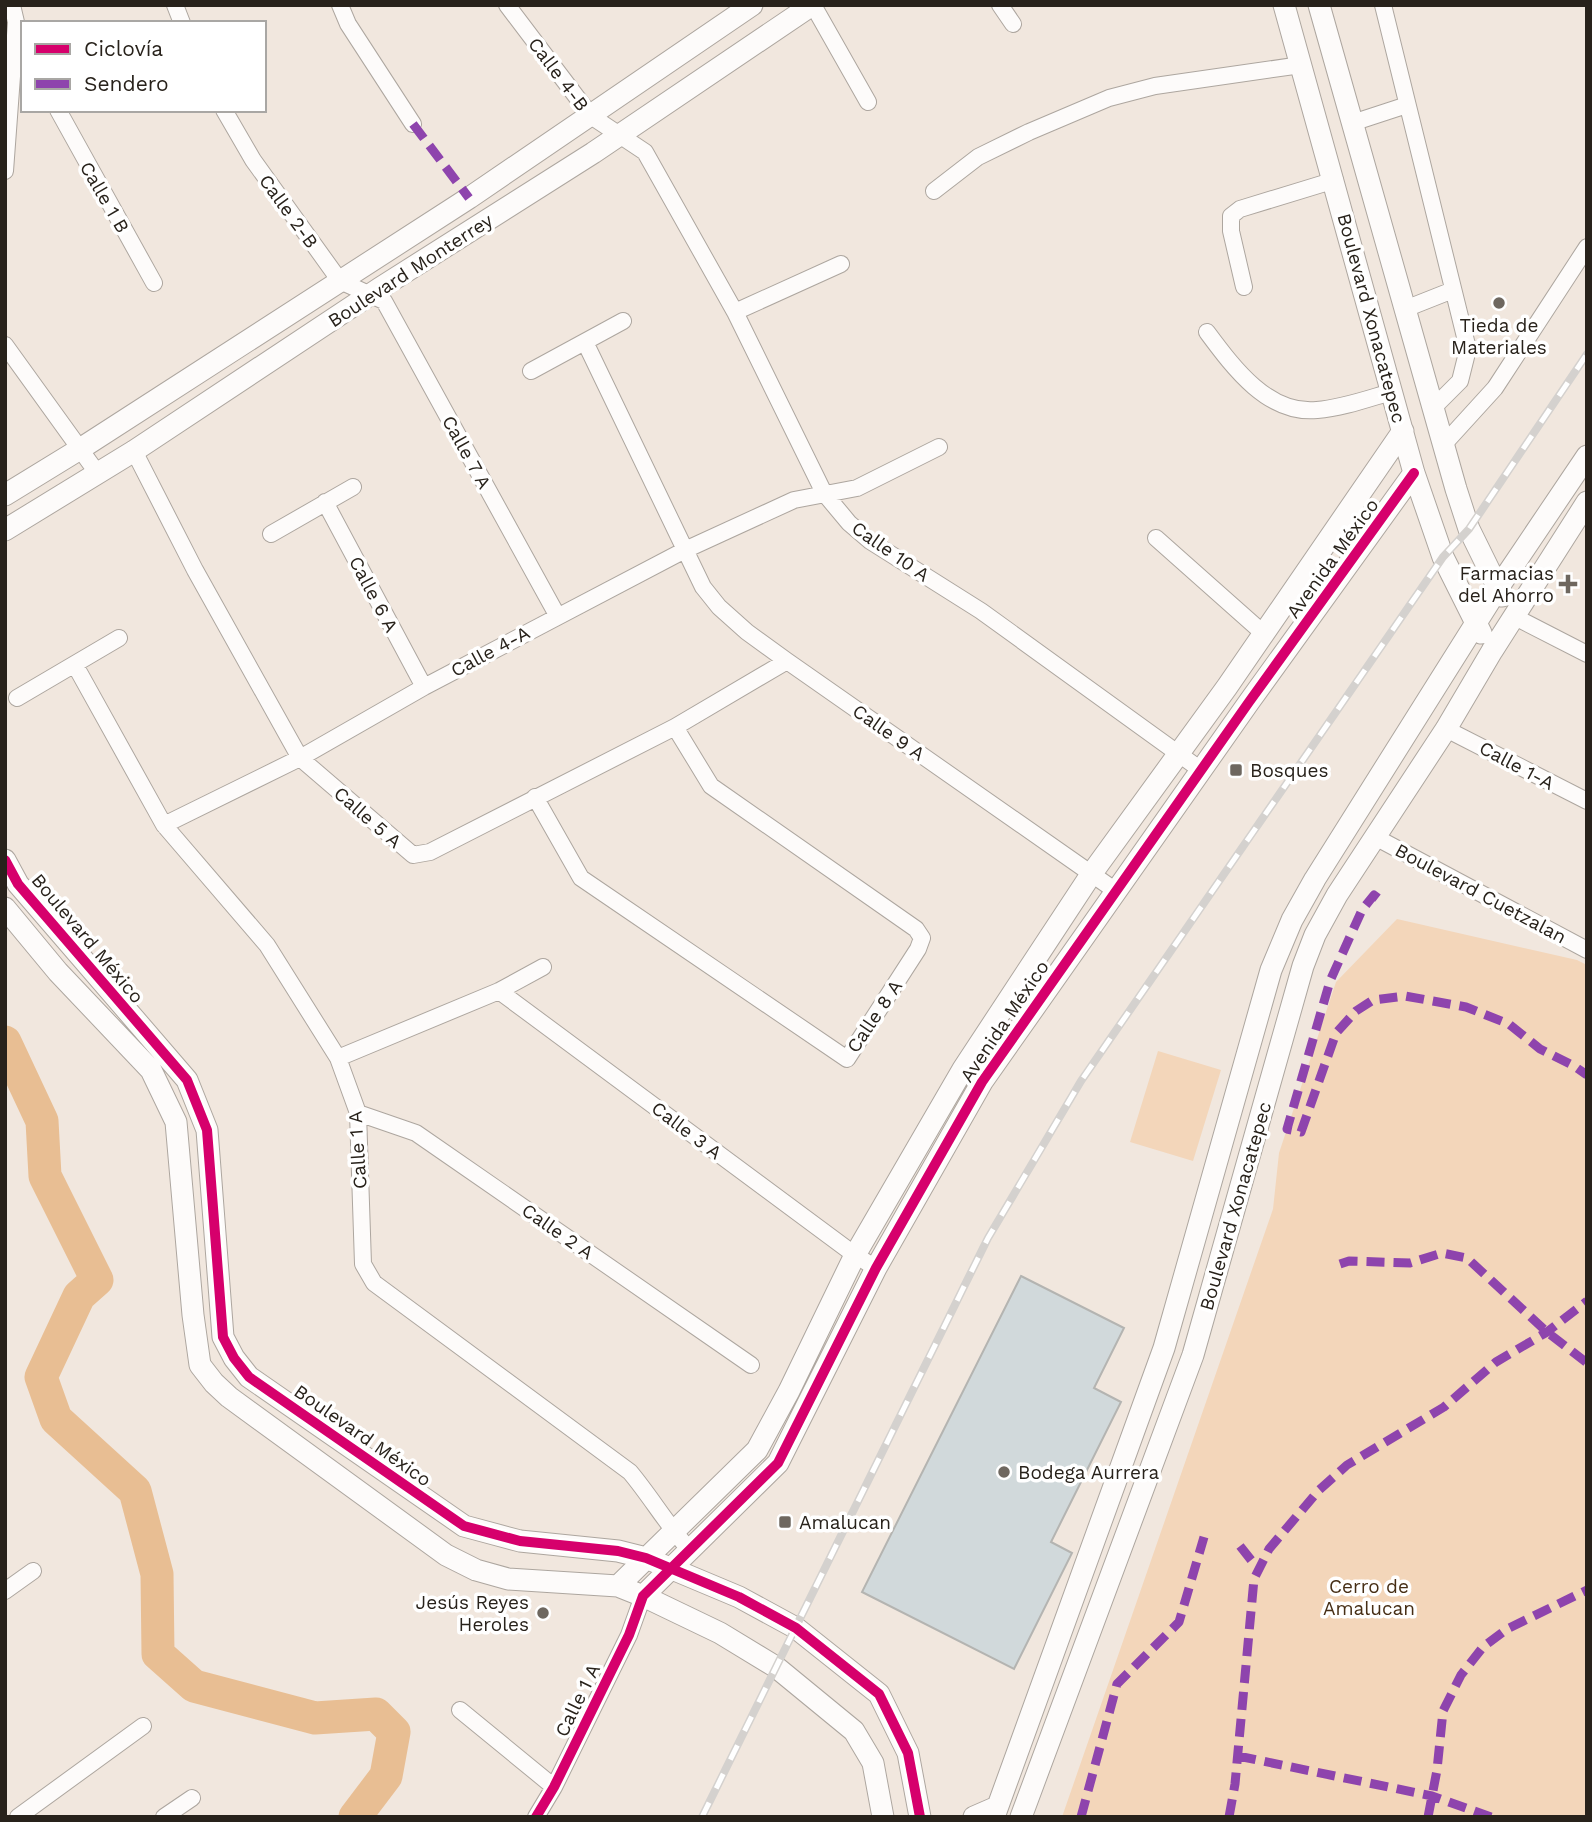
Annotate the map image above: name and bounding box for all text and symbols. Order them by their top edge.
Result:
legend [21,21,266,112]
street label: Calle 4-B [523,33,594,116]
text: Ciclovía [84,36,163,61]
text: Sendero [84,71,169,96]
street label: Calle 1 B [75,157,134,237]
street label: Calle 2-B [254,170,323,253]
street label: Boulevard Monterrey [324,208,497,332]
street label: Boulevard Xonacatepec [1332,211,1411,426]
marker: Tieda de Materiales [1491,295,1507,311]
place label: Tieda de Materiales [1451,314,1547,359]
street label: Calle 7 A [437,411,496,493]
street label: Avenida México [1281,494,1383,623]
street label: Calle 10 A [847,516,935,587]
street label: Calle 6 A [344,552,403,637]
place label: Farmacias del Ahorro [1458,562,1554,607]
marker: Farmacias del Ahorro [1560,576,1576,592]
street label: Calle 4-A [447,621,534,682]
street label: Calle 9 A [848,699,930,766]
street label: Calle 1-A [1475,736,1559,795]
place label: Bosques [1250,759,1328,782]
marker: Bosques [1228,762,1244,778]
street label: Calle 5 A [329,782,407,853]
street label: Boulevard Cuetzalan [1391,838,1570,948]
street label: Boulevard México [27,869,149,1008]
street label: Avenida México [955,956,1054,1087]
street label: Calle 8 A [842,975,907,1057]
street label: Calle 3 A [647,1096,727,1165]
street label: Boulevard Xonacatepec [1195,1099,1276,1313]
street label: Calle 1 A [343,1110,372,1190]
street label: Calle 2 A [517,1198,598,1265]
street label: Boulevard México [290,1379,436,1491]
place label: Bodega Aurrera [1018,1461,1160,1484]
marker: Bodega Aurrera [996,1464,1012,1480]
place label: Amalucan [799,1511,891,1534]
marker: Amalucan [777,1514,793,1530]
park label: Cerro de Amalucan [1323,1575,1415,1620]
place label: Jesús Reyes Heroles [416,1591,529,1636]
marker: Jesús Reyes Heroles [535,1605,551,1621]
street label: Calle 1 A [550,1660,605,1740]

